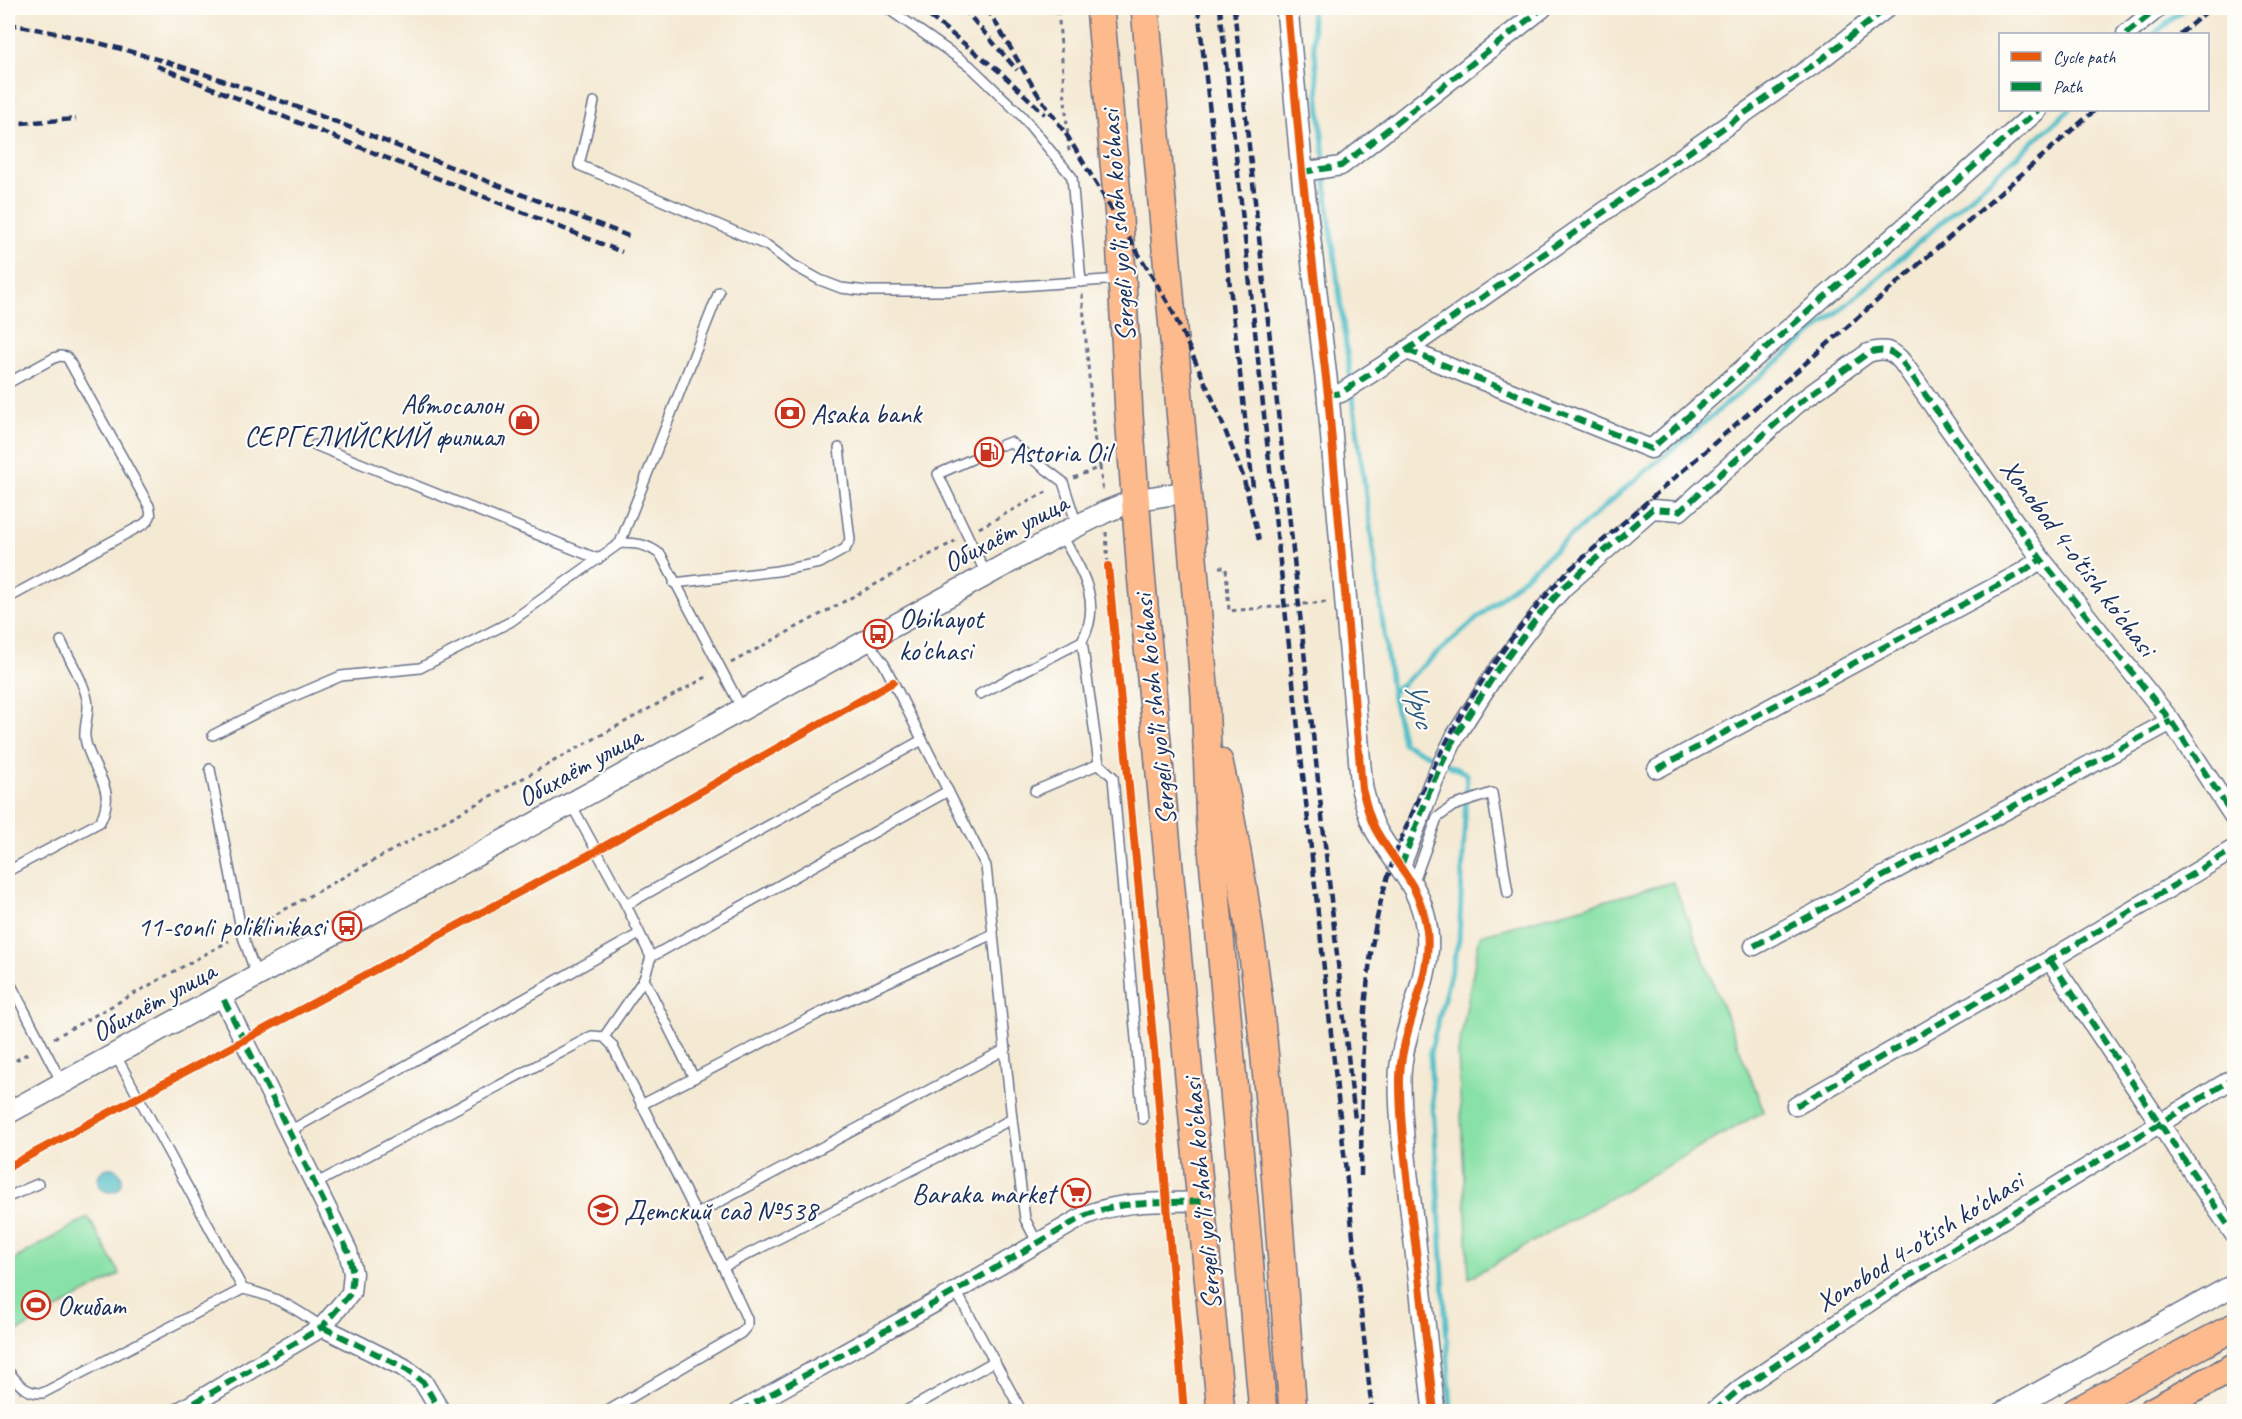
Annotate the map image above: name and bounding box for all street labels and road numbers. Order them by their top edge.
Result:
street label: Sergeli yo‘li shoh ko‘chasi [1092,105,1143,343]
street label: Xonobod 4-o'tish ko'chasi [1993,452,2167,666]
street label: Обихаёт улица [937,484,1076,580]
street label: Sergeli yo‘li shoh ko‘chasi [1125,589,1184,827]
street label: Обихаёт улица [511,717,650,815]
street label: Обихаёт улица [85,952,224,1050]
street label: Sergeli yo‘li shoh ko‘chasi [1174,1073,1229,1311]
street label: Xonobod 4-o'tish ko'chasi [1809,1161,2033,1319]

